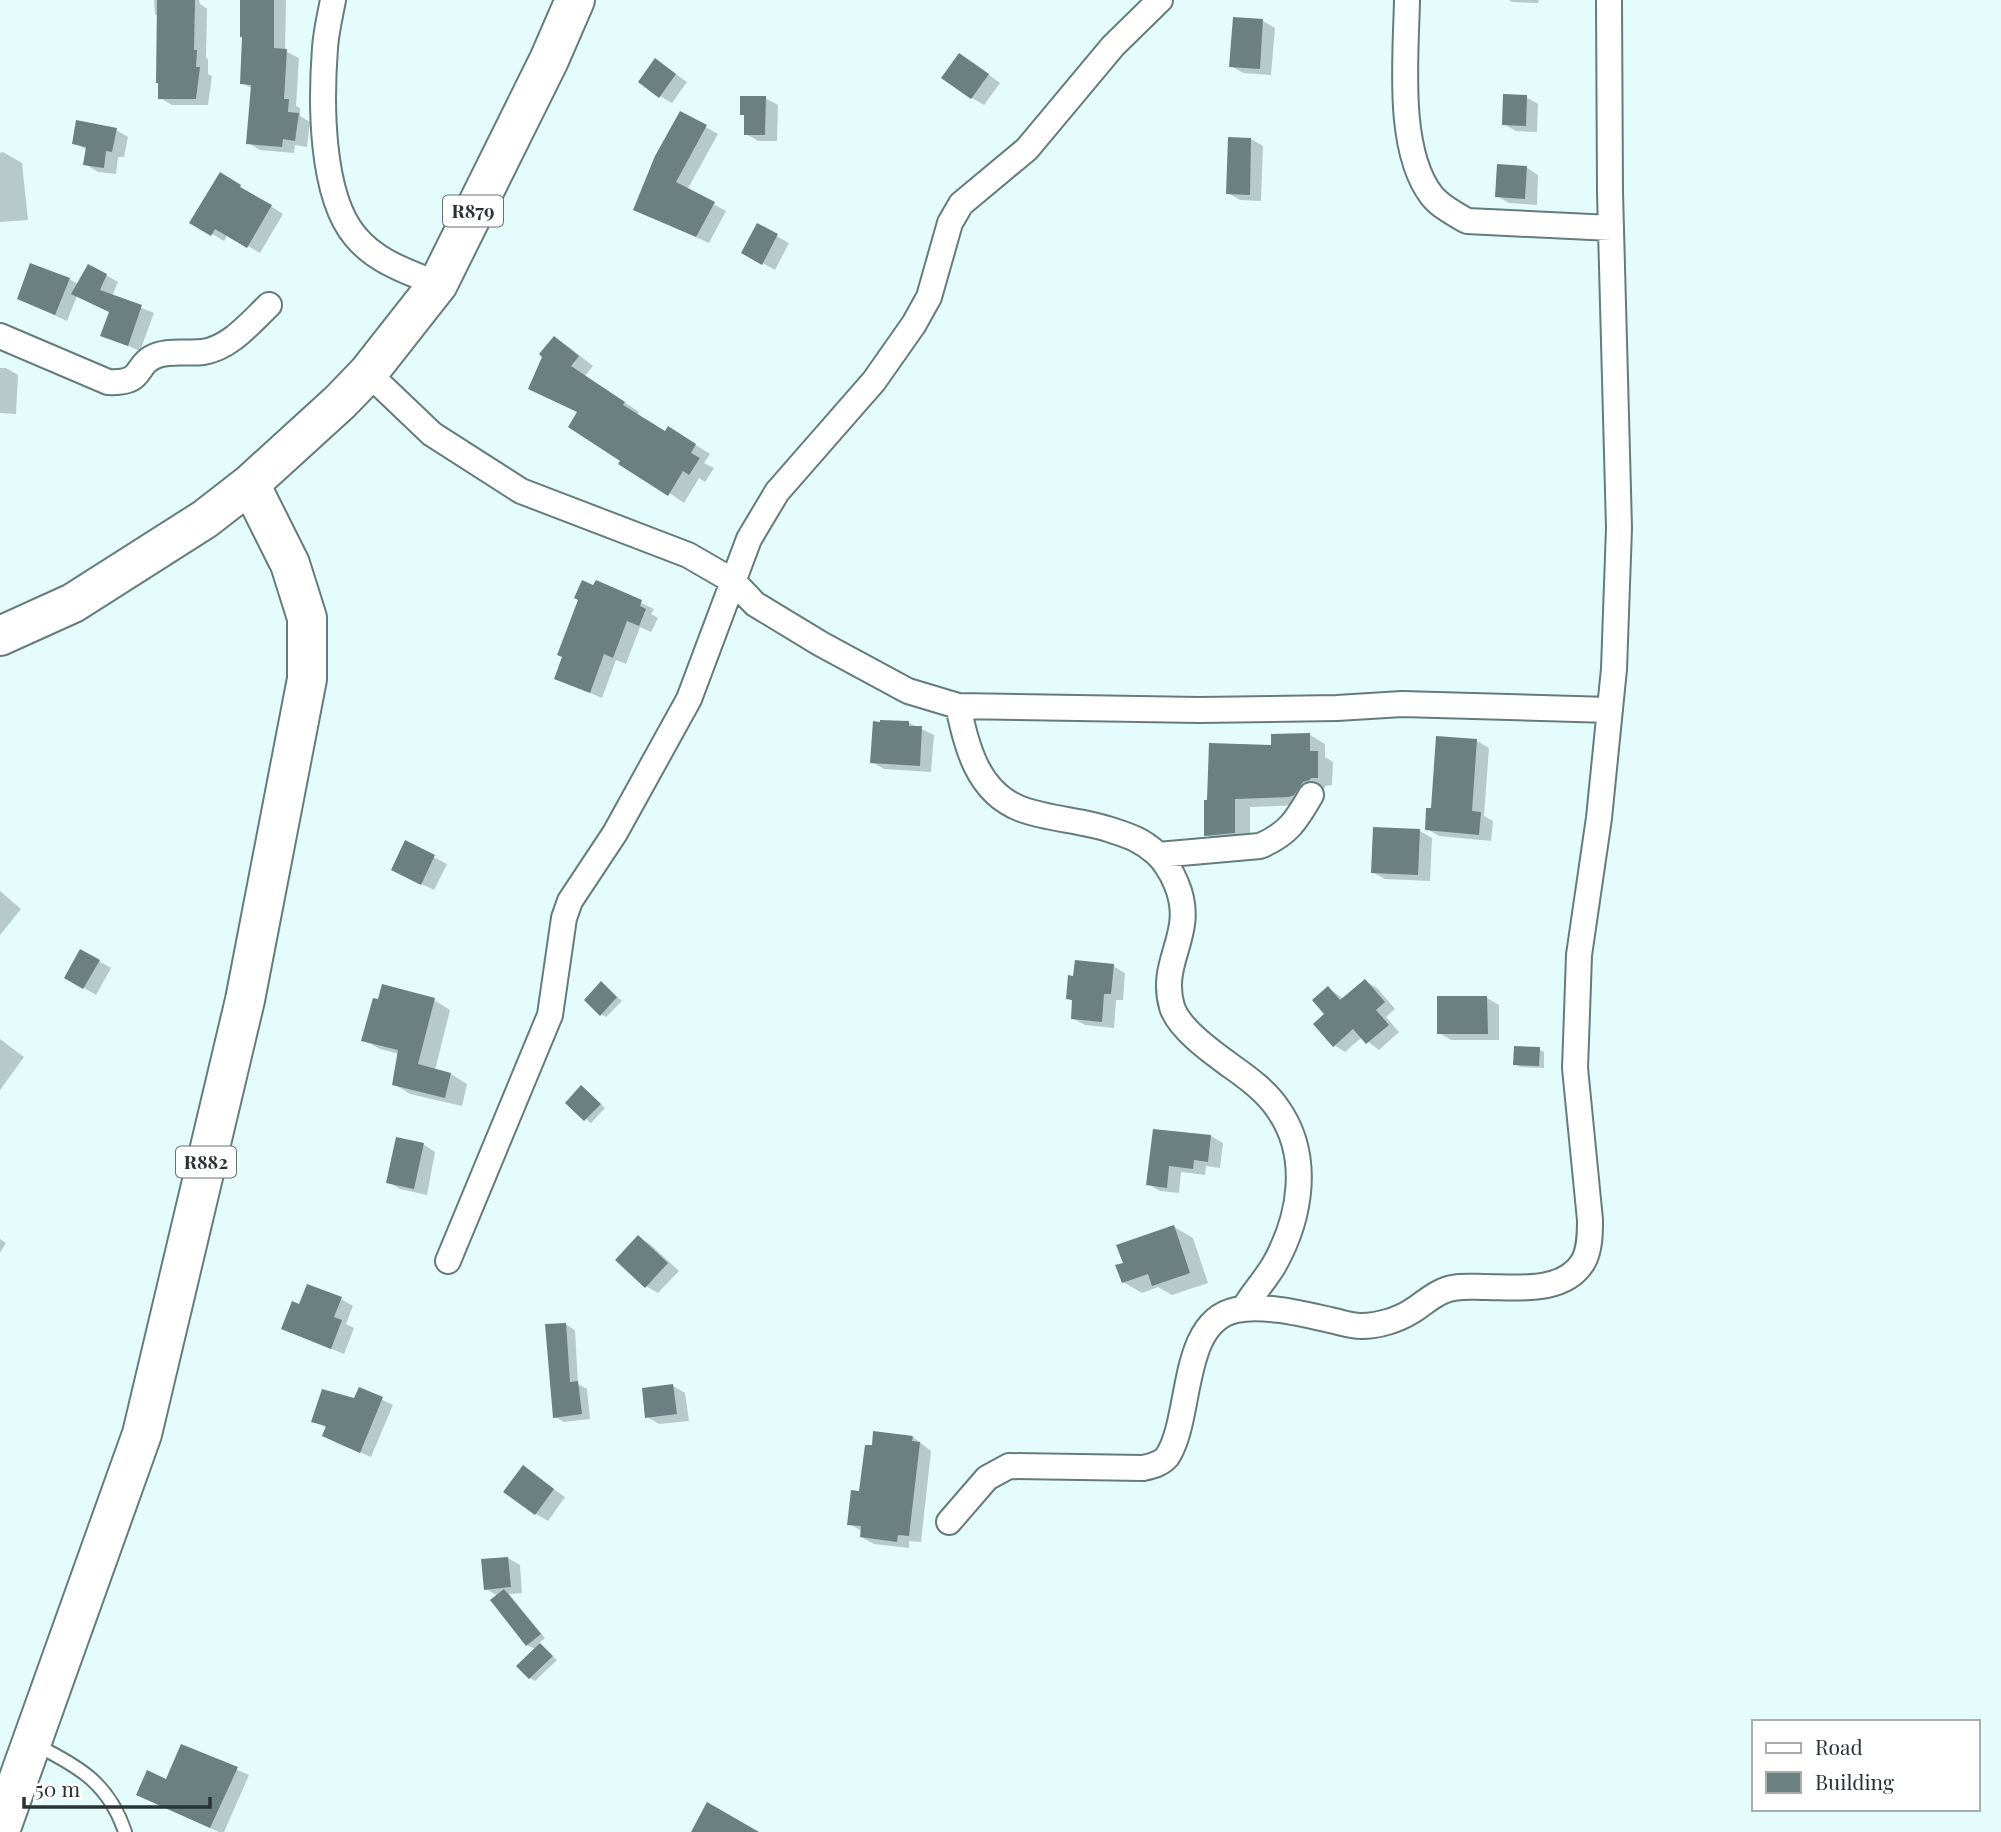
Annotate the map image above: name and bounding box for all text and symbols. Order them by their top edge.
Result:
road number: R879 [443,196,503,226]
road number: R882 [176,1146,236,1178]
legend [1752,1720,1980,1811]
text: Road [1815,1732,1863,1760]
scale bar [24,1766,210,1810]
text: Building [1815,1767,1894,1795]
text: 50 m [35,1774,81,1802]

